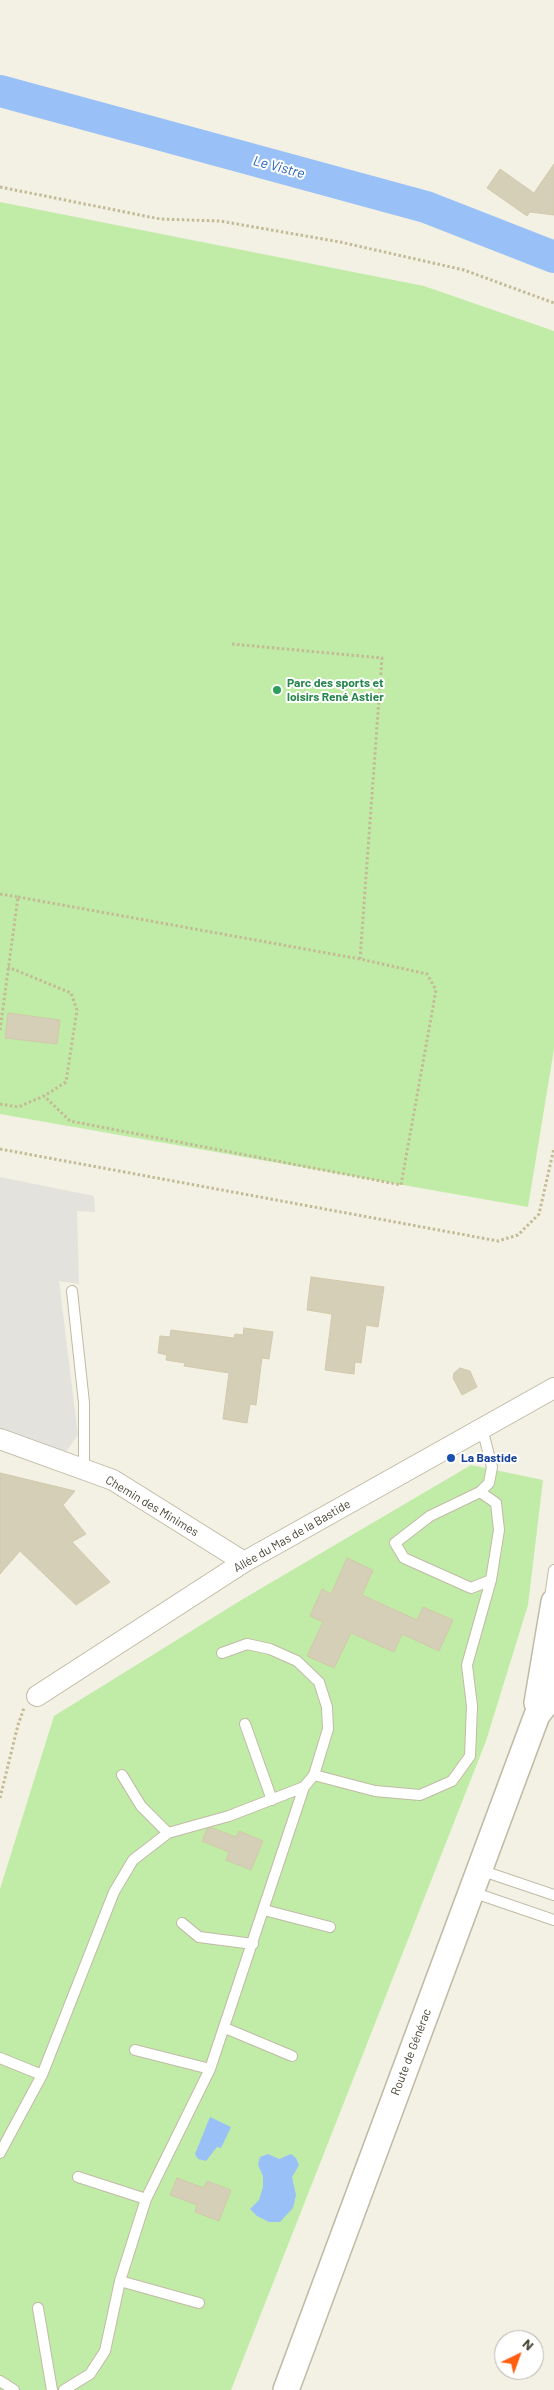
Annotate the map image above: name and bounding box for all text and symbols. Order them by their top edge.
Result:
water label: Le Vistre [251,152,307,182]
place label: Parc des sports et loisirs René Astier [287,676,384,704]
marker: Parc des sports et loisirs René Astier [271,684,283,696]
place label: La Bastide [461,1451,517,1465]
marker: La Bastide [445,1452,457,1464]
street label: Chemin des Minimes [103,1473,201,1539]
street label: Allée du Mas de la Bastide [231,1497,353,1575]
street label: Route de Générac [388,2007,434,2097]
north arrow [494,2330,544,2380]
text: N [520,2335,538,2354]

